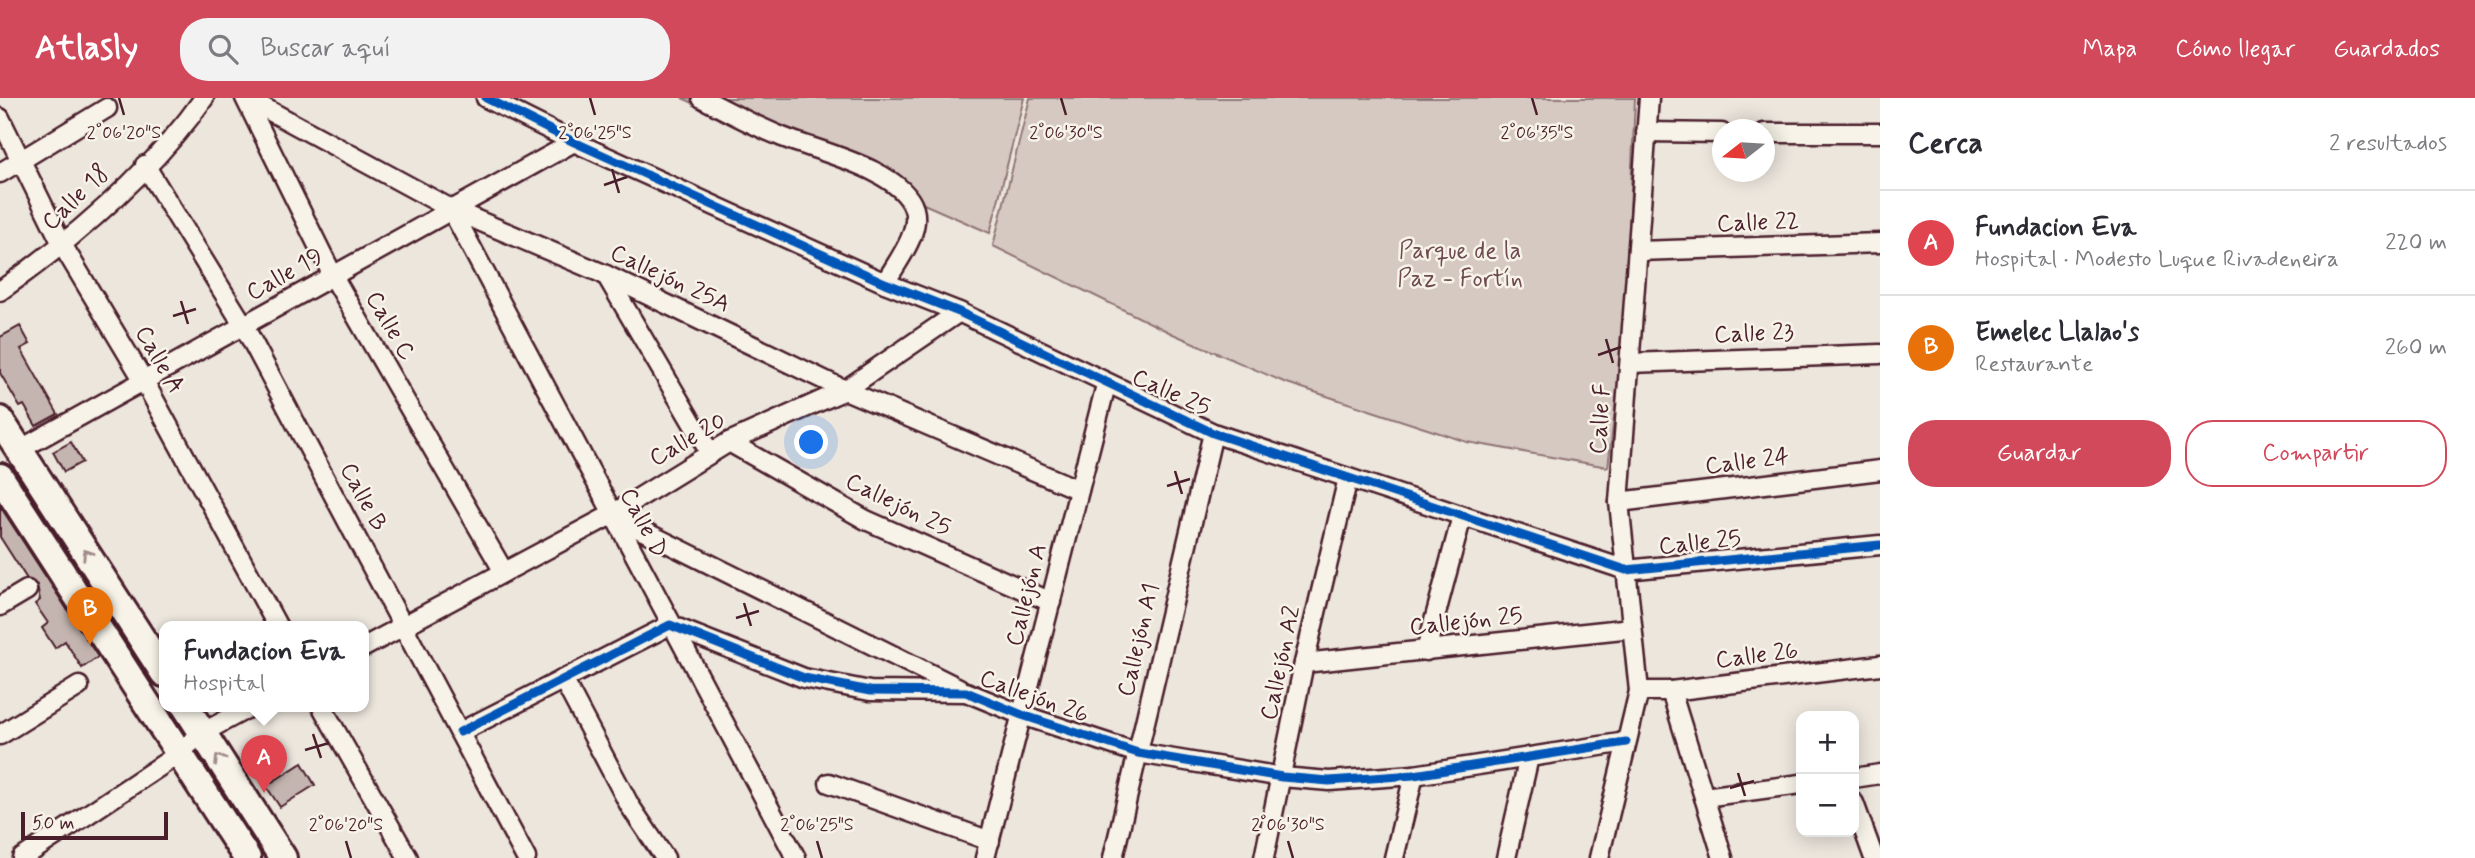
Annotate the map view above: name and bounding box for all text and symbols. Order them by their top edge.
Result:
search box [180,18,670,81]
text: Atlasly [35,27,138,71]
icon: search [204,30,242,68]
text: Buscar aquí [260,32,391,66]
text: Mapa [2082,34,2137,65]
text: Cómo llegar [2175,34,2295,65]
text: Guardados [2333,34,2440,65]
north arrow [1712,119,1775,182]
text: 2°06'20"S [87,121,161,145]
text: 2°06'25"S [558,121,632,145]
text: 2°06'30"S [1029,121,1103,145]
text: 2°06'35"S [1501,121,1574,145]
text: Cerca [1908,124,1983,163]
text: 2 resultados [2329,129,2447,159]
street label: Calle 18 [36,158,116,238]
street label: Calle 22 [1716,206,1800,240]
text: Fundacion Eva [1975,211,2136,245]
text: A [1923,228,1939,258]
text: 220 m [2385,228,2447,258]
park label: Parque de la Paz - Fortín [1397,236,1523,295]
street label: Callejón 25A [605,238,735,320]
street label: Calle 19 [241,241,329,309]
text: Hospital · Modesto Luque Rivadeneira [1975,245,2339,275]
street label: Calle C [358,286,422,366]
text: Emelec Llalao's [1975,316,2139,350]
street label: Calle 23 [1713,317,1795,351]
street label: Calle A [127,320,191,400]
text: B [1924,333,1938,363]
text: 260 m [2385,333,2447,363]
text: Restaurante [1975,350,2093,380]
street label: Calle 25 [1127,362,1215,424]
street label: Calle F [1583,383,1619,455]
street label: Calle 20 [644,406,732,474]
button: Guardar [1908,420,2171,487]
button: Compartir [2185,420,2447,487]
your location [794,425,828,459]
street label: Calle 24 [1703,441,1791,483]
street label: Calle B [332,457,394,537]
street label: Callejón 25 [840,466,956,544]
street label: Calle D [612,483,674,563]
street label: Calle 25 [1657,523,1743,563]
street label: Callejón A [999,540,1055,650]
one-way arrow [83,549,95,562]
street label: Callejón A1 [1111,580,1167,700]
pin: B [67,587,113,645]
street label: Callejón 25 [1408,601,1524,643]
street label: Callejón A2 [1254,603,1308,723]
popup [159,621,369,712]
text: Fundacion Eva [183,635,345,669]
street label: Calle 26 [1714,636,1800,676]
street label: Callejón 26 [975,663,1093,731]
text: Hospital [183,669,265,699]
map controls [1796,711,1859,837]
button: + [1796,711,1859,774]
pin: A [241,735,287,793]
one-way arrow [215,754,228,767]
button: − [1796,774,1859,837]
scale bar [21,809,168,841]
text: 50 m [32,811,75,836]
text: 2°06'20"S [309,813,383,837]
text: 2°06'25"S [780,813,854,837]
text: 2°06'30"S [1251,813,1325,837]

